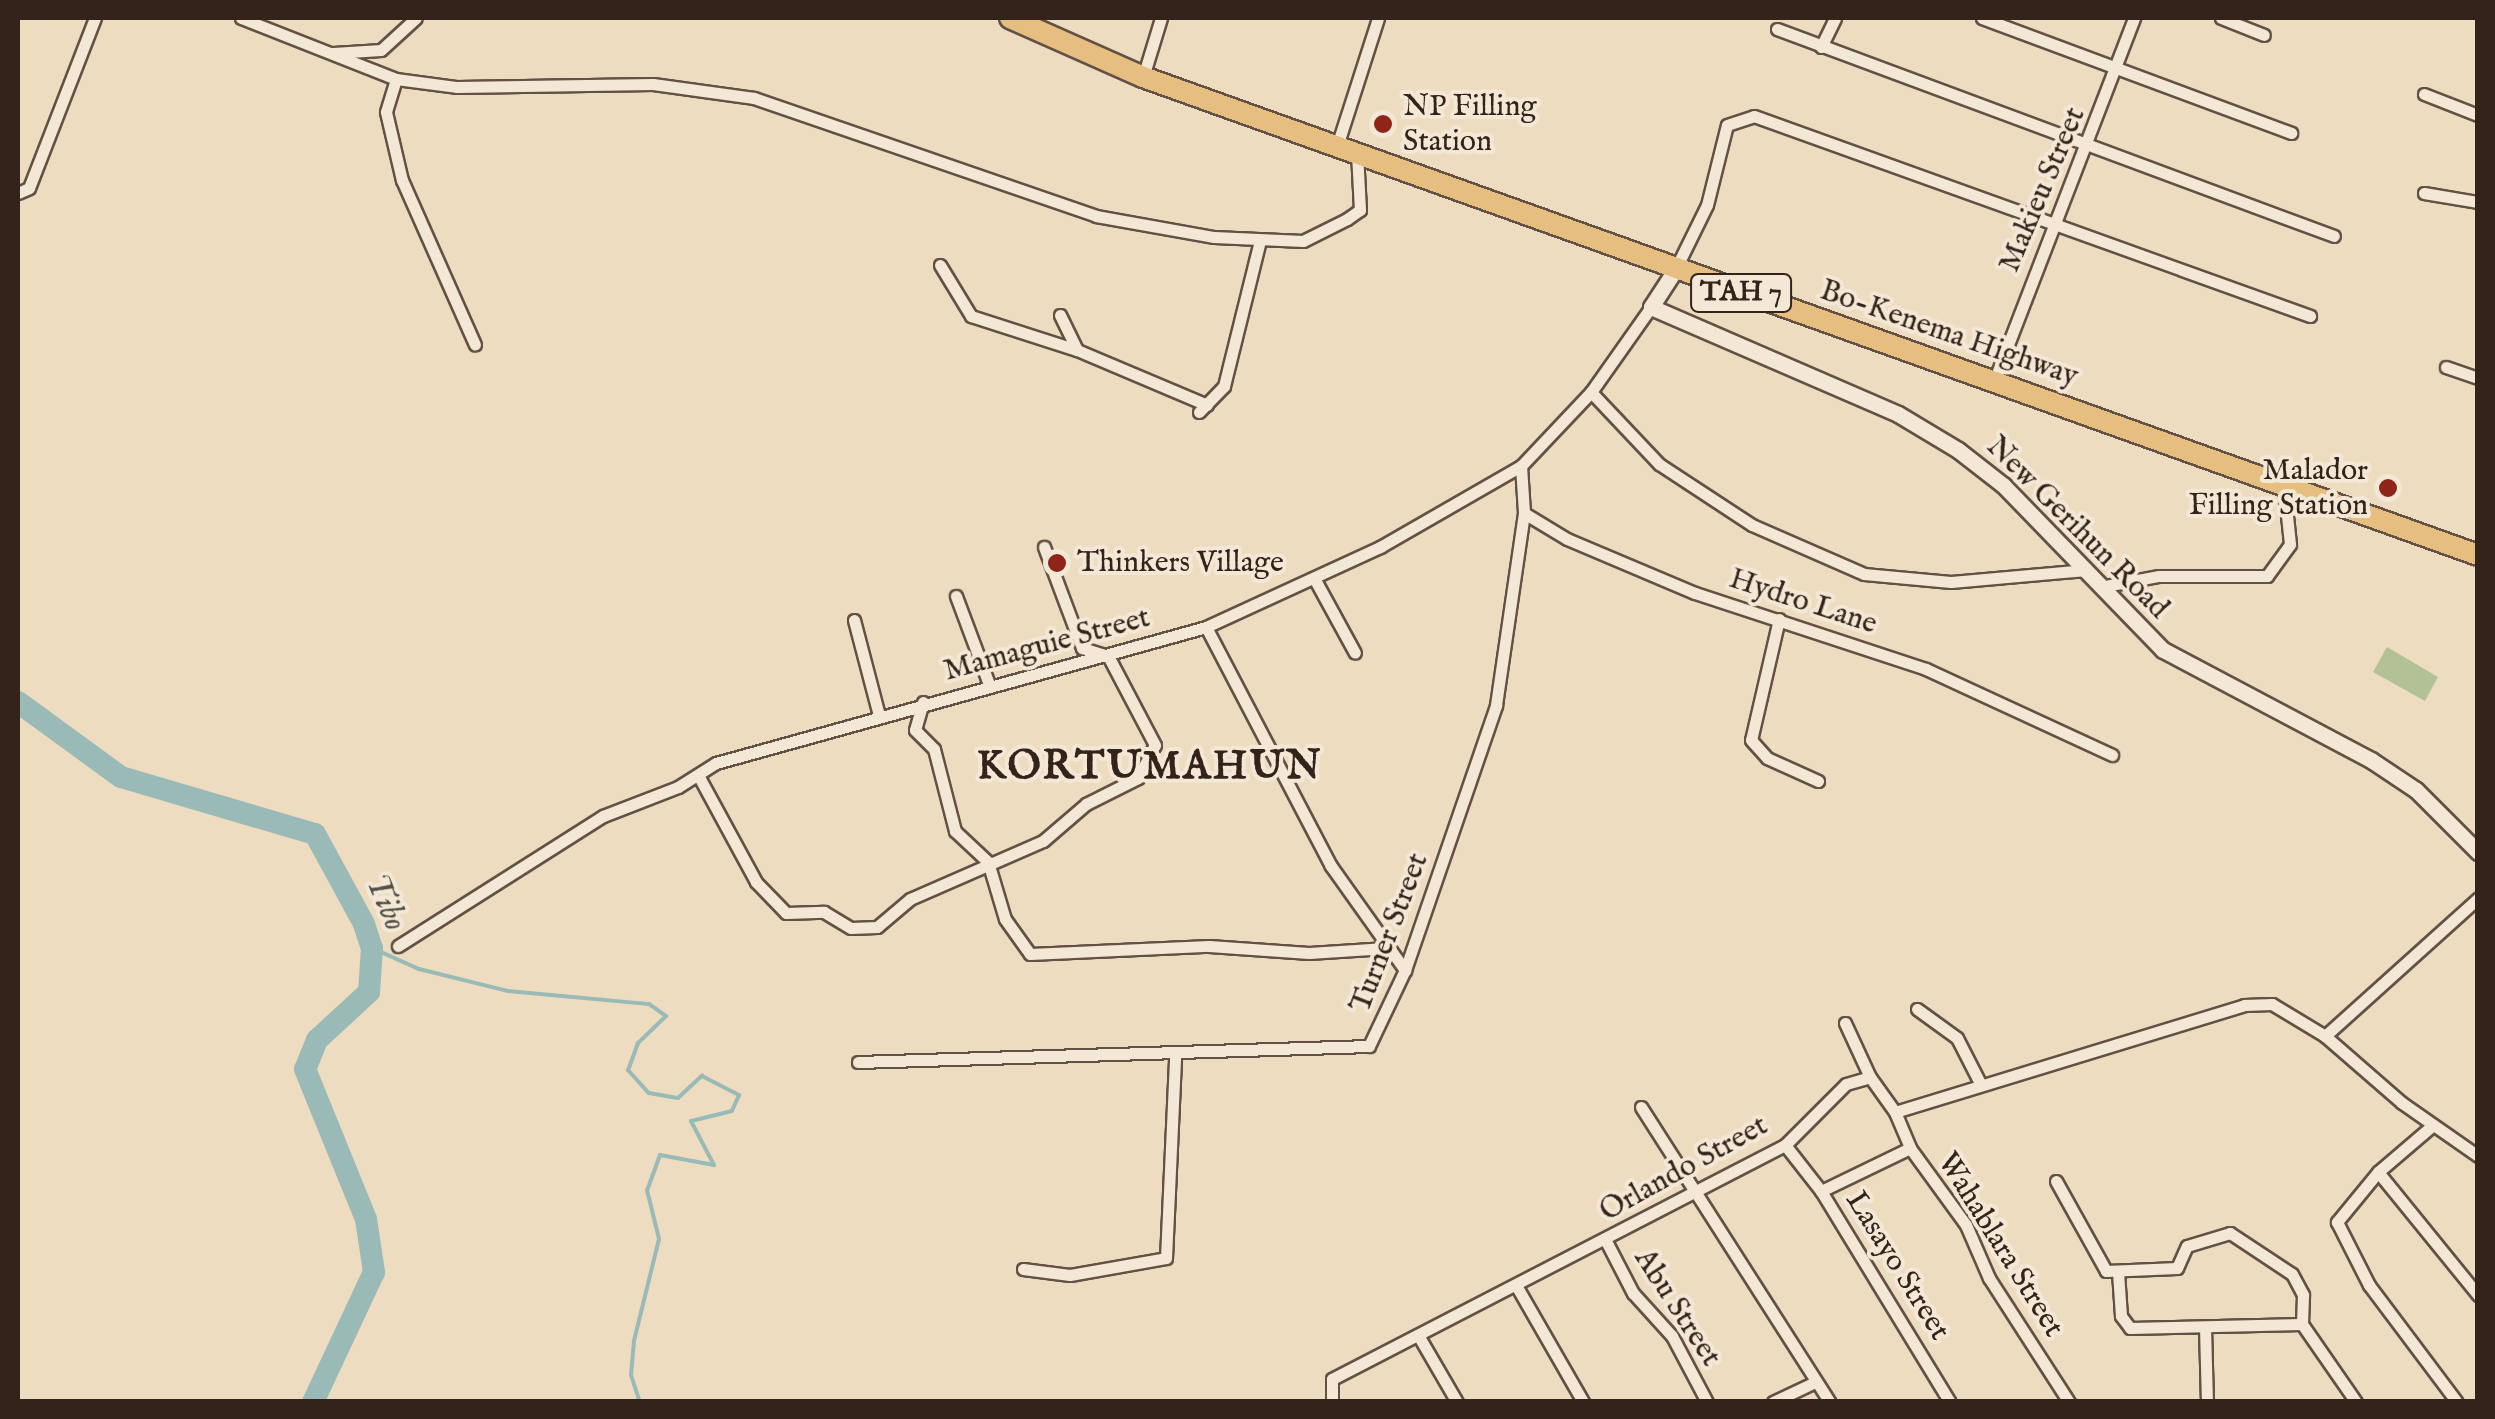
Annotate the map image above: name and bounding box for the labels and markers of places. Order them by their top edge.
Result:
place label: NP Filling Station [1403,89,1537,160]
marker: NP Filling Station [1372,113,1394,135]
place label: Malador Filling Station [2189,453,2368,524]
marker: Malador Filling Station [2377,477,2399,499]
place label: Thinkers Village [1077,545,1284,581]
marker: Thinkers Village [1046,552,1068,574]

